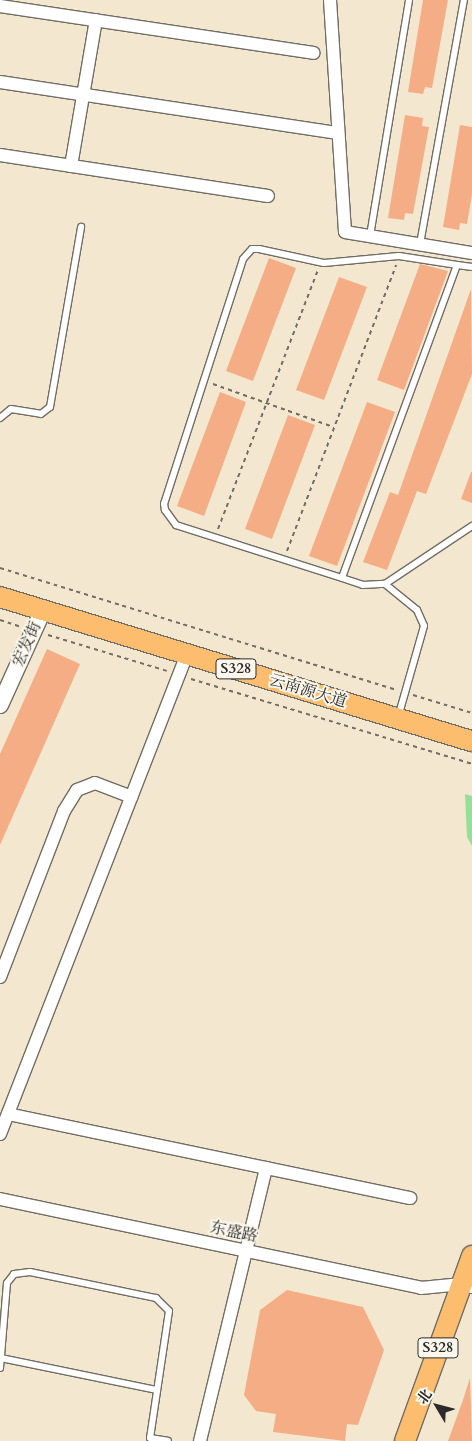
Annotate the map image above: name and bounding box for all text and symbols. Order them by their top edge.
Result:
street label: 宏发街 [8,618,46,670]
road number: S328 [215,656,257,682]
street label: 云南源大道 [267,670,349,712]
street label: 东盛路 [209,1218,259,1246]
road number: S328 [417,1336,459,1360]
north arrow [412,1381,462,1431]
text: 北 [413,1385,436,1408]

